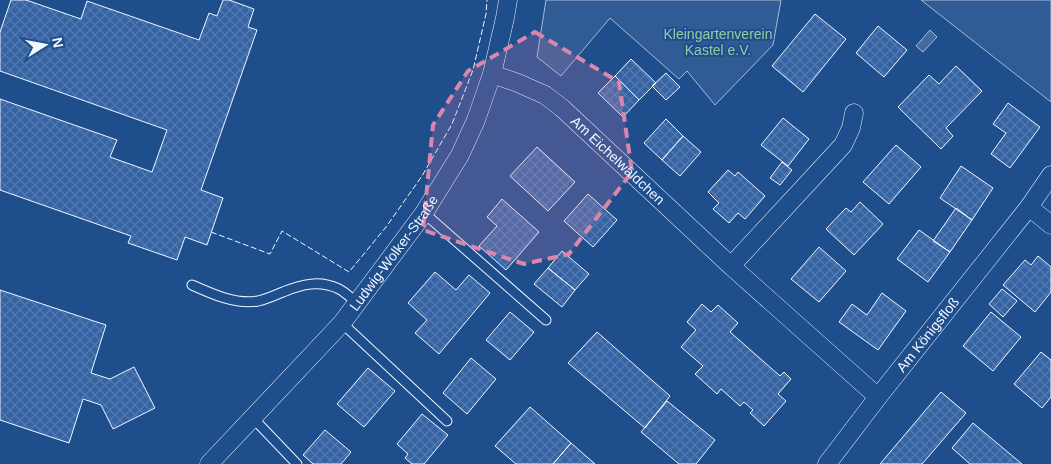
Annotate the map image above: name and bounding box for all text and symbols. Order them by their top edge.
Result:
north arrow [20,20,70,70]
park label: Kleingartenverein Kastel e.V. [664,26,772,58]
text: N [49,36,67,49]
street label: Am Eichelwäldchen [568,113,668,208]
street label: Ludwig-Wolker-Straße [346,192,441,314]
street label: Am Königsfloß [893,294,962,375]

